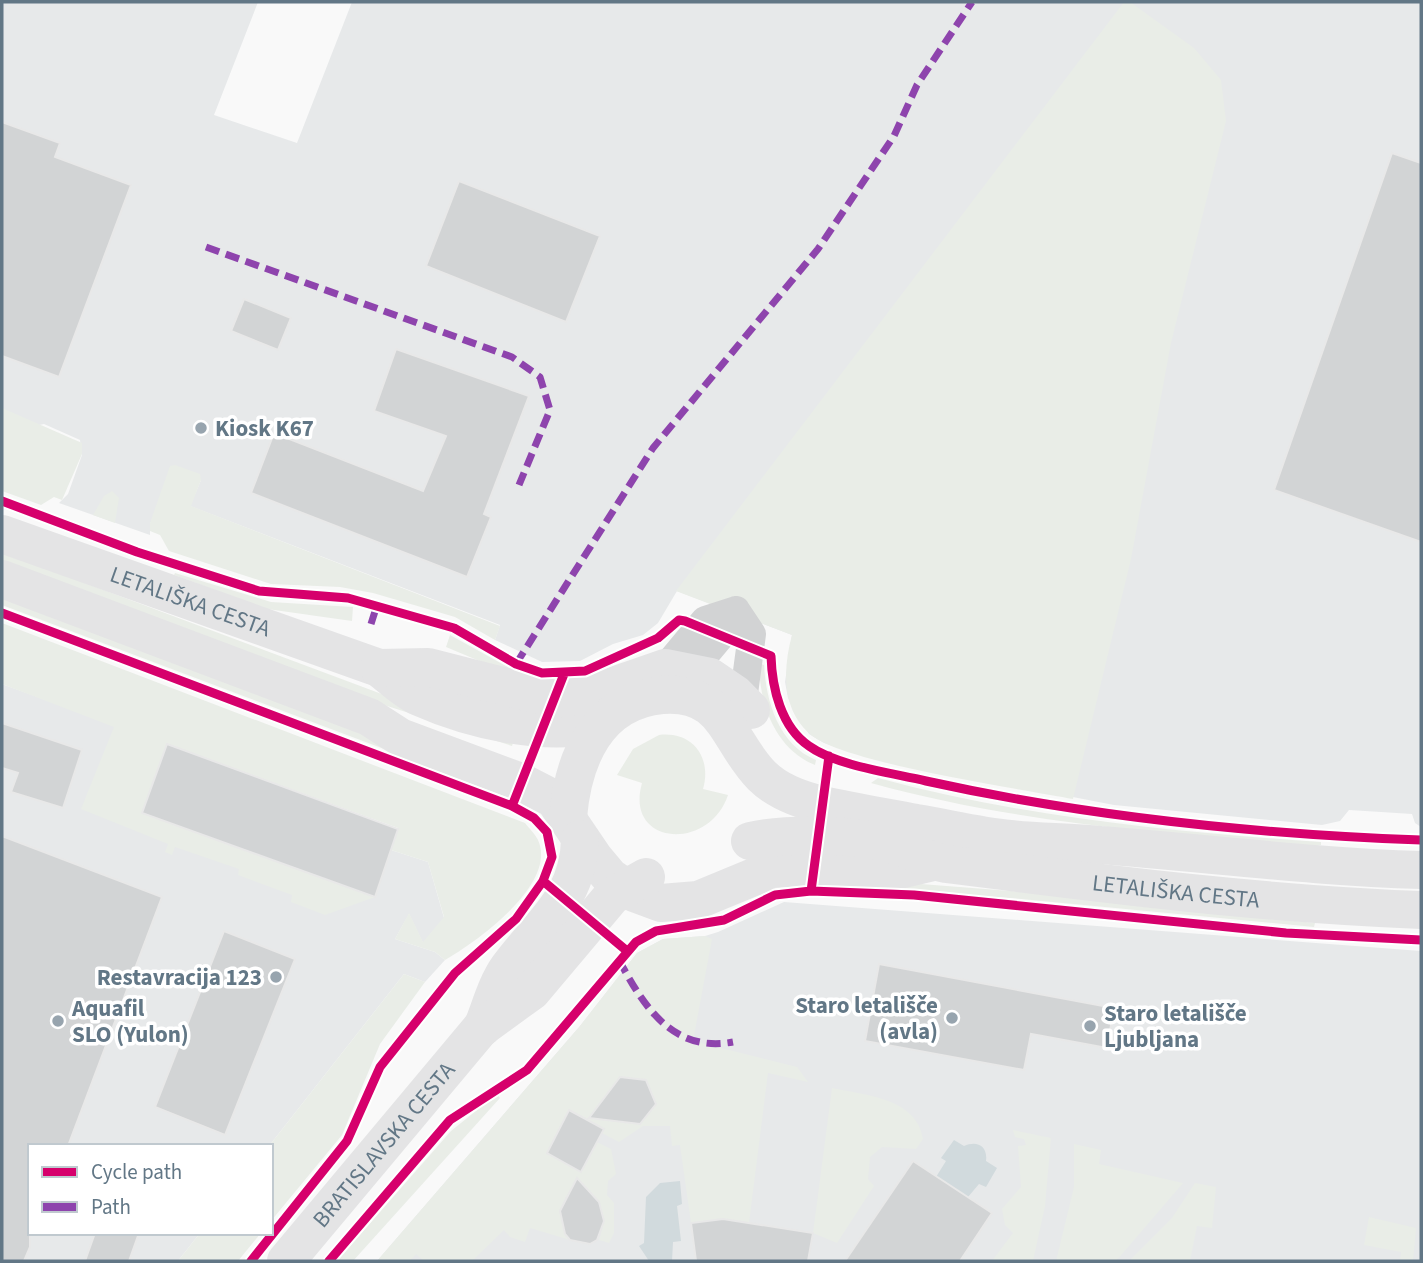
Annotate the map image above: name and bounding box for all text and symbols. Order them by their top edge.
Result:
place label: Kiosk K67 [215,412,314,445]
marker: Kiosk K67 [193,420,209,436]
street label: LETALIŠKA CESTA [106,558,275,645]
street label: LETALIŠKA CESTA [1090,866,1261,917]
place label: Restavracija 123 [97,961,262,994]
marker: Restavracija 123 [268,969,284,985]
place label: Staro letališče (avla) [795,989,938,1048]
place label: Aquafil SLO (Yulon) [71,992,189,1051]
place label: Staro letališče Ljubljana [1104,997,1247,1056]
marker: Staro letališče (avla) [944,1010,960,1026]
marker: Aquafil SLO (Yulon) [50,1013,66,1029]
marker: Staro letališče Ljubljana [1082,1018,1098,1034]
street label: BRATISLAVSKA CESTA [305,1054,463,1235]
legend [28,1144,273,1235]
text: Cycle path [91,1157,182,1187]
text: Path [91,1192,131,1222]

